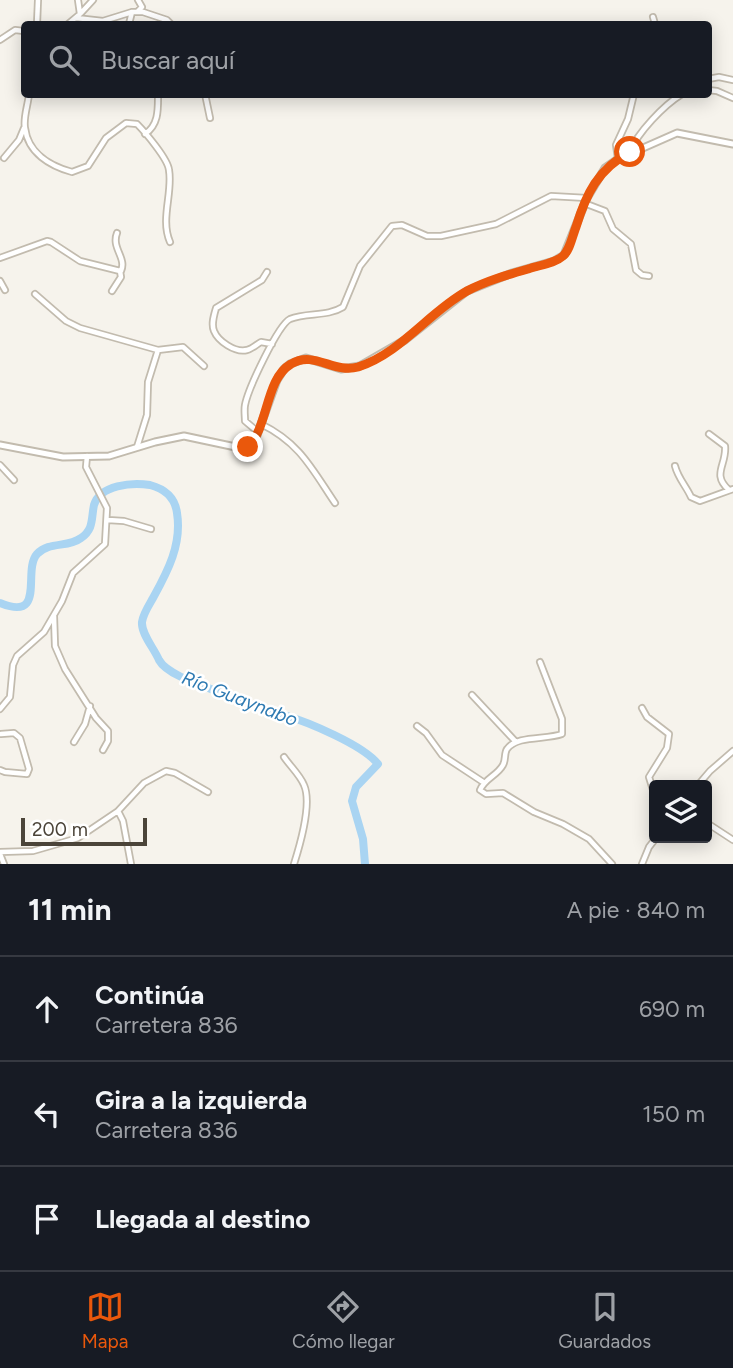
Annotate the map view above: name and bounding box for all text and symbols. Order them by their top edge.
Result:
search box [21,21,712,98]
icon: search [45,41,83,79]
text: Buscar aquí [101,44,235,76]
route start [614,136,645,167]
route end [232,431,263,462]
water label: Río Guaynabo [179,666,301,731]
map controls [649,780,712,843]
button: layers [649,780,712,843]
scale bar [21,815,147,847]
text: 200 m [32,818,88,841]
text: 11 min [28,891,112,928]
text: A pie · 840 m [567,896,705,924]
text: Continúa [95,979,204,1011]
icon: ahead [28,990,66,1028]
text: 690 m [639,995,705,1023]
text: Carretera 836 [95,1011,237,1039]
text: Gira a la izquierda [95,1084,307,1116]
icon: left [28,1095,66,1133]
text: 150 m [642,1100,705,1128]
text: Carretera 836 [95,1116,237,1144]
icon: arrive [28,1200,66,1238]
text: Llegada al destino [95,1203,310,1235]
tab: Mapa [82,1288,128,1353]
tab: Cómo llegar [292,1288,395,1353]
tab: Guardados [558,1288,651,1353]

